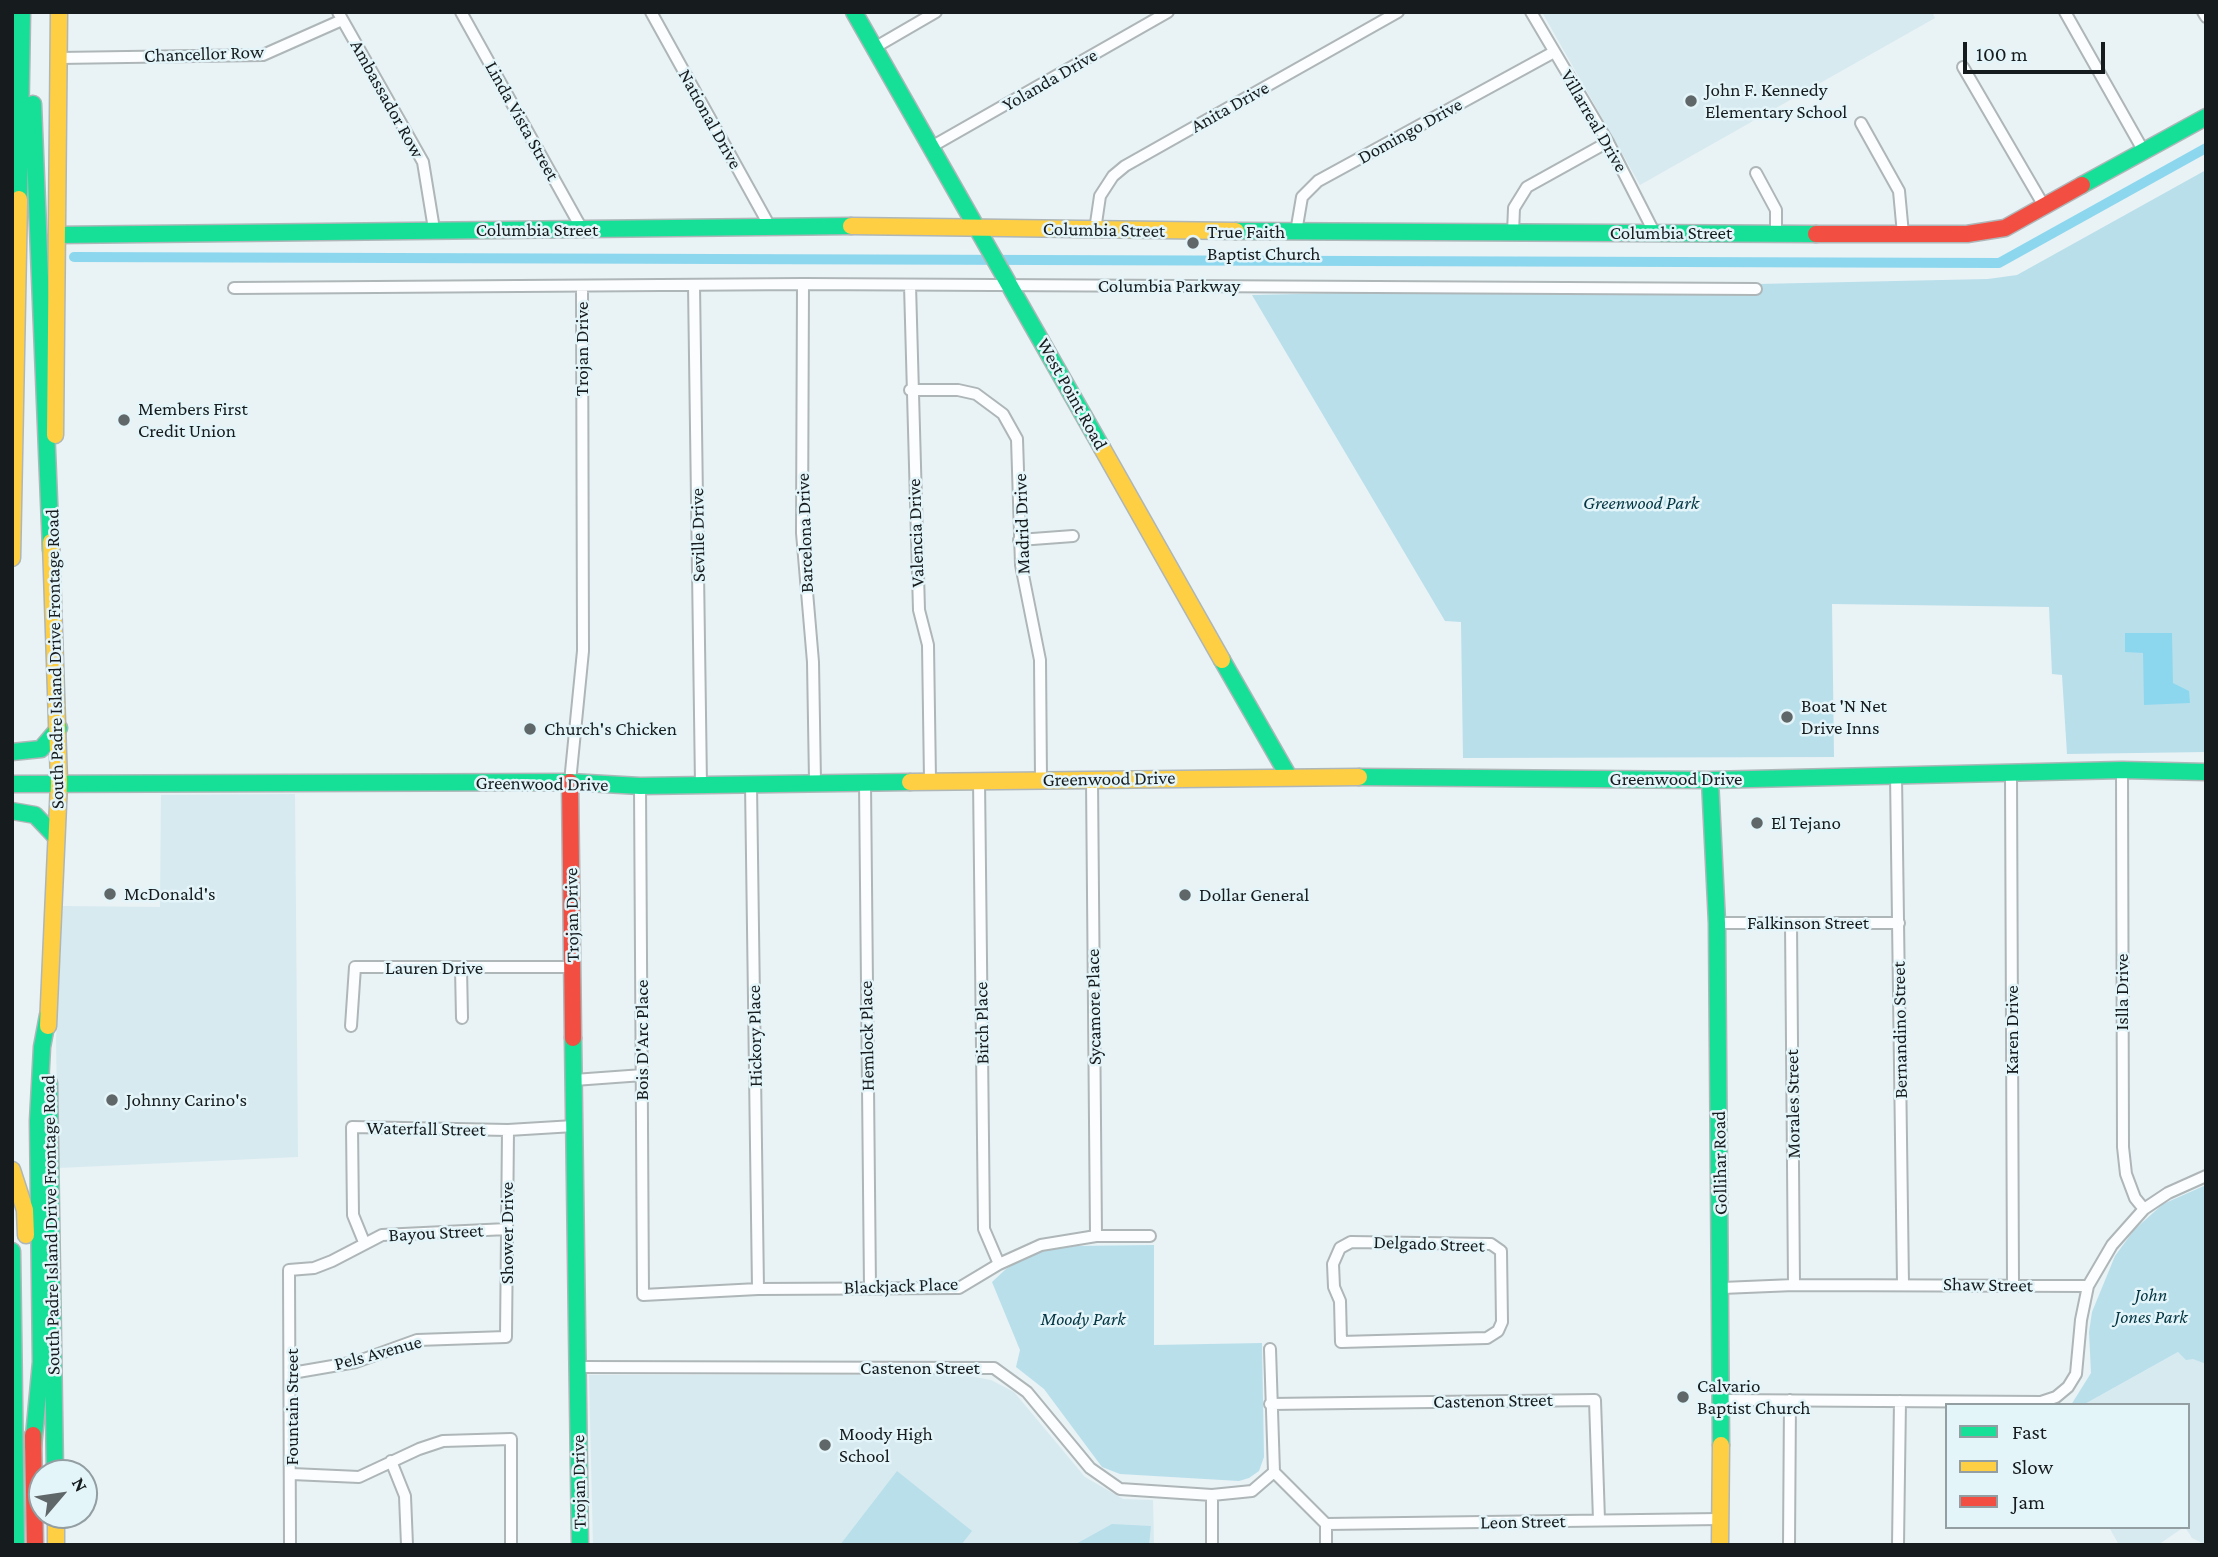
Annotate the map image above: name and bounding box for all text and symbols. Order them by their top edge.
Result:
scale bar [1966,28,2108,72]
street label: Ambassador Row [345,36,429,162]
street label: Chancellor Row [144,41,264,67]
text: 100 m [1976,42,2028,66]
street label: Yolanda Drive [998,44,1102,116]
street label: Linda Vista Street [480,57,564,185]
street label: National Drive [673,65,747,173]
street label: Villarreal Drive [1556,66,1632,176]
street label: Anita Drive [1187,76,1273,138]
place label: John F. Kennedy Elementary School [1705,79,1847,123]
street label: Domingo Drive [1354,93,1466,169]
marker: John F. Kennedy Elementary School [1683,93,1699,109]
street label: Columbia Street [1043,218,1165,242]
street label: Columbia Street [476,219,598,241]
place label: True Faith Baptist Church [1207,221,1321,265]
street label: Columbia Street [1610,222,1732,244]
marker: True Faith Baptist Church [1185,235,1201,251]
street label: Columbia Parkway [1098,275,1240,297]
street label: Trojan Drive [571,302,593,396]
street label: West Point Road [1032,334,1112,454]
place label: Members First Credit Union [138,398,248,442]
marker: Members First Credit Union [116,412,132,428]
street label: Barcelona Drive [792,473,818,593]
street label: Madrid Drive [1009,473,1035,575]
street label: Valencia Drive [903,478,929,588]
street label: Seville Drive [686,488,710,582]
park label: Greenwood Park [1583,492,1699,514]
street label: South Padre Island Drive Frontage Road [41,509,69,809]
place label: Boat 'N Net Drive Inns [1801,695,1887,739]
marker: Boat 'N Net Drive Inns [1779,709,1795,725]
place label: Church's Chicken [544,718,677,740]
marker: Church's Chicken [522,721,538,737]
street label: Greenwood Drive [1042,766,1176,792]
street label: Greenwood Drive [1610,768,1742,790]
street label: Greenwood Drive [475,771,609,797]
place label: El Tejano [1771,812,1841,834]
marker: El Tejano [1749,815,1765,831]
street label: Trojan Drive [560,867,584,963]
place label: McDonald's [124,883,216,905]
place label: Dollar General [1199,884,1309,906]
marker: McDonald's [102,886,118,902]
marker: Dollar General [1177,887,1193,903]
street label: Falkinson Street [1747,912,1869,934]
street label: Sycamore Place [1082,949,1106,1065]
street label: Islla Drive [2111,954,2133,1030]
street label: Lauren Drive [385,957,483,979]
street label: Bernandino Street [1887,961,1913,1099]
street label: Bois D'Arc Place [631,980,653,1100]
street label: Hemlock Place [855,981,879,1091]
street label: Birch Place [970,981,994,1065]
street label: Hickory Place [743,985,767,1087]
street label: Karen Drive [2001,985,2023,1075]
street label: Morales Street [1781,1049,1805,1159]
street label: South Padre Island Drive Frontage Road [37,1075,65,1375]
place label: Johnny Carino's [126,1089,247,1111]
marker: Johnny Carino's [104,1092,120,1108]
street label: Gollihar Road [1708,1111,1732,1215]
street label: Waterfall Street [366,1117,486,1141]
street label: Shower Drive [496,1182,518,1284]
street label: Bayou Street [388,1219,484,1247]
street label: Delgado Street [1373,1231,1485,1257]
street label: Blackjack Place [843,1273,959,1299]
street label: Shaw Street [1943,1273,2033,1297]
park label: John Jones Park [2115,1284,2187,1328]
park label: Moody Park [1040,1308,1126,1330]
street label: Pels Avenue [332,1330,424,1376]
street label: Fountain Street [281,1349,303,1465]
street label: Castenon Street [860,1357,980,1379]
place label: Calvario Baptist Church [1697,1375,1811,1419]
street label: Castenon Street [1433,1389,1553,1413]
marker: Calvario Baptist Church [1675,1389,1691,1405]
legend [1945,1403,2190,1529]
text: Fast [2012,1420,2047,1444]
place label: Moody High School [839,1423,933,1467]
street label: Trojan Drive [567,1434,591,1530]
marker: Moody High School [817,1437,833,1453]
text: Slow [2012,1455,2053,1479]
north arrow [28,1459,98,1529]
text: N [68,1474,92,1495]
text: Jam [2012,1490,2045,1514]
street label: Leon Street [1480,1510,1566,1534]

